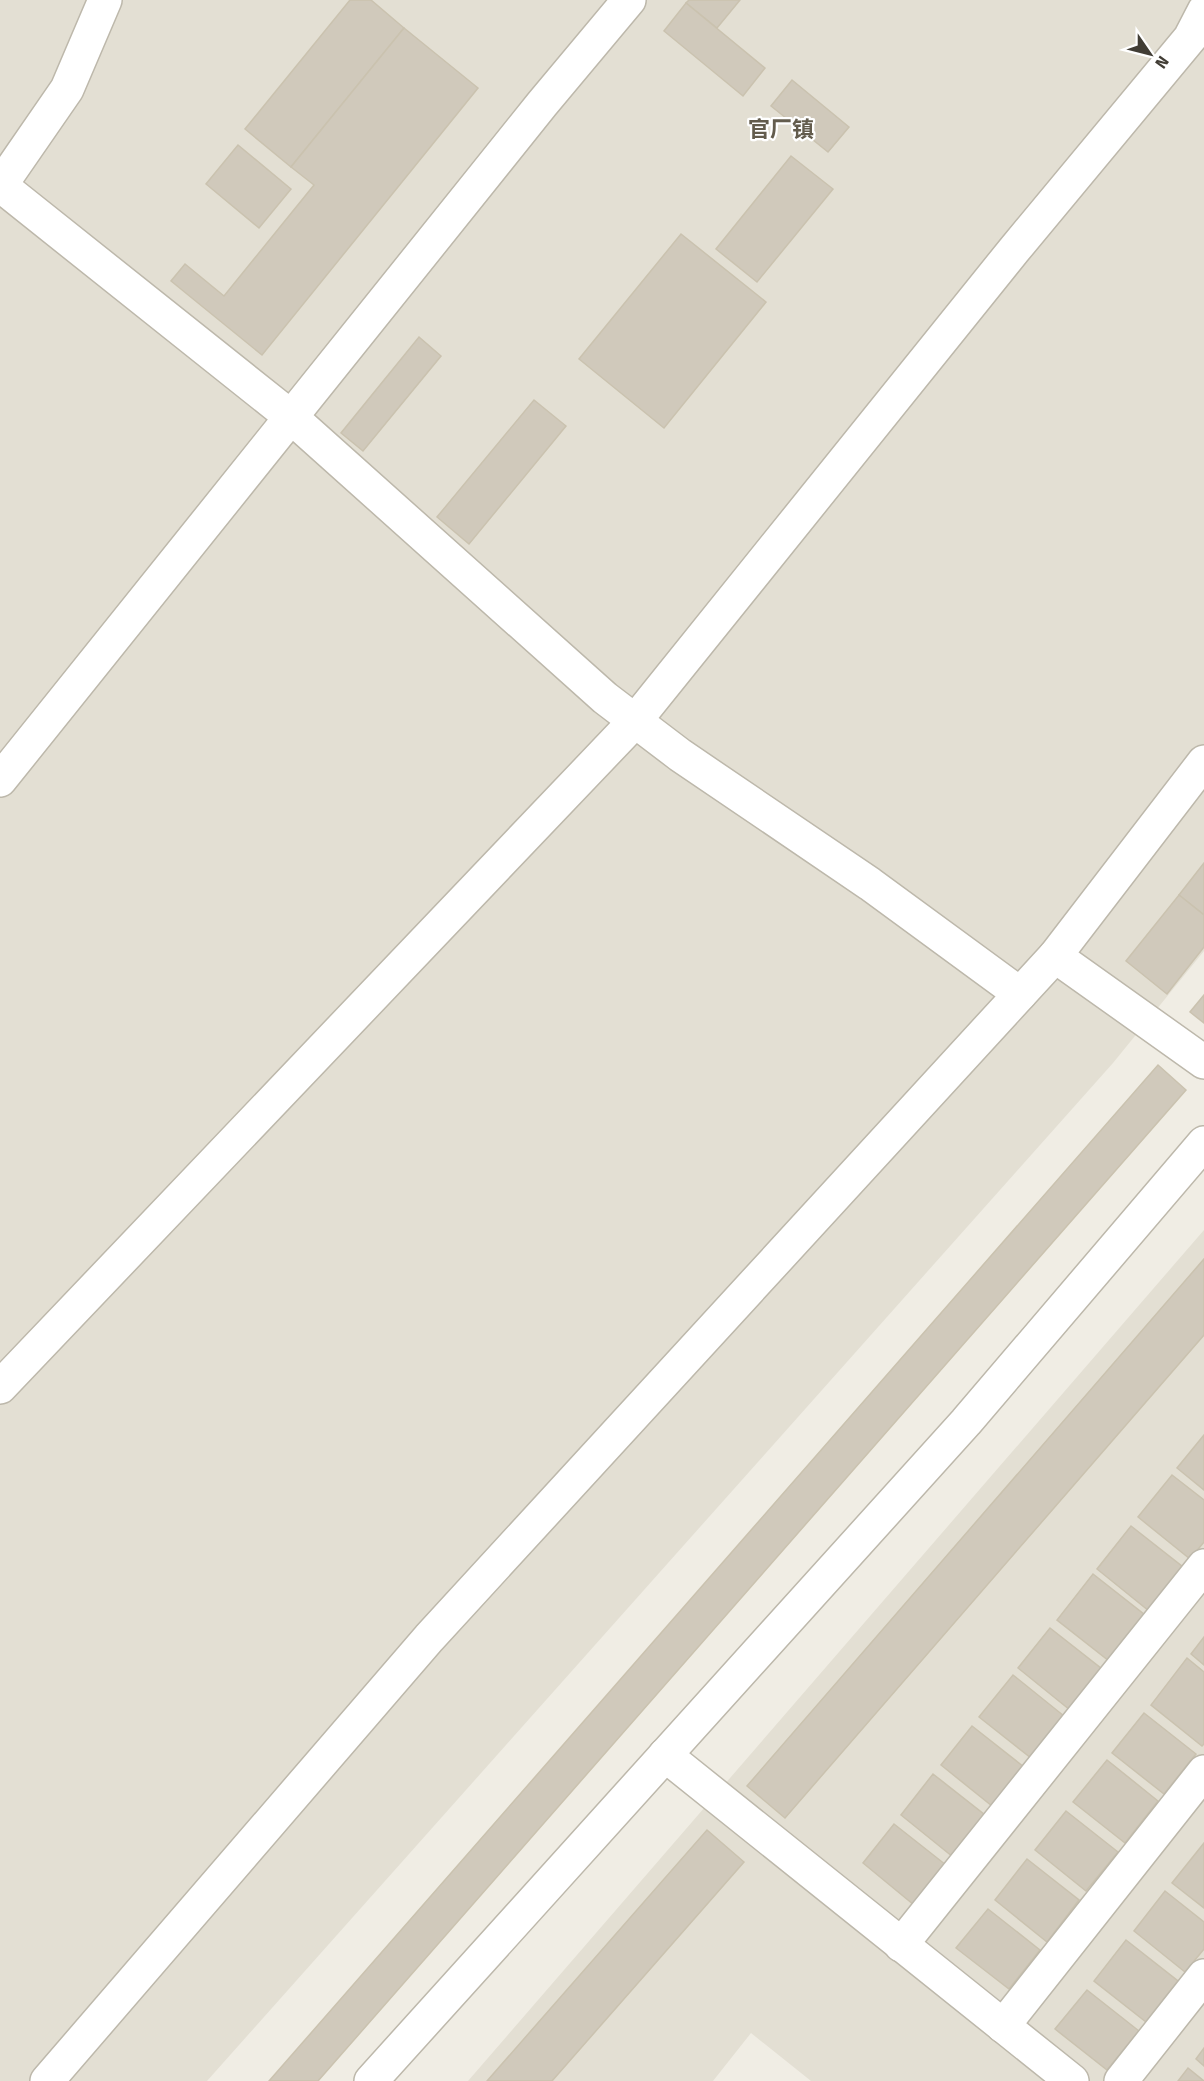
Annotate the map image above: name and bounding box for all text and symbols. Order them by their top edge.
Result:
north arrow [1120,24,1180,84]
text: N [1151,53,1173,72]
district label: 官厂镇 [748,116,814,143]

